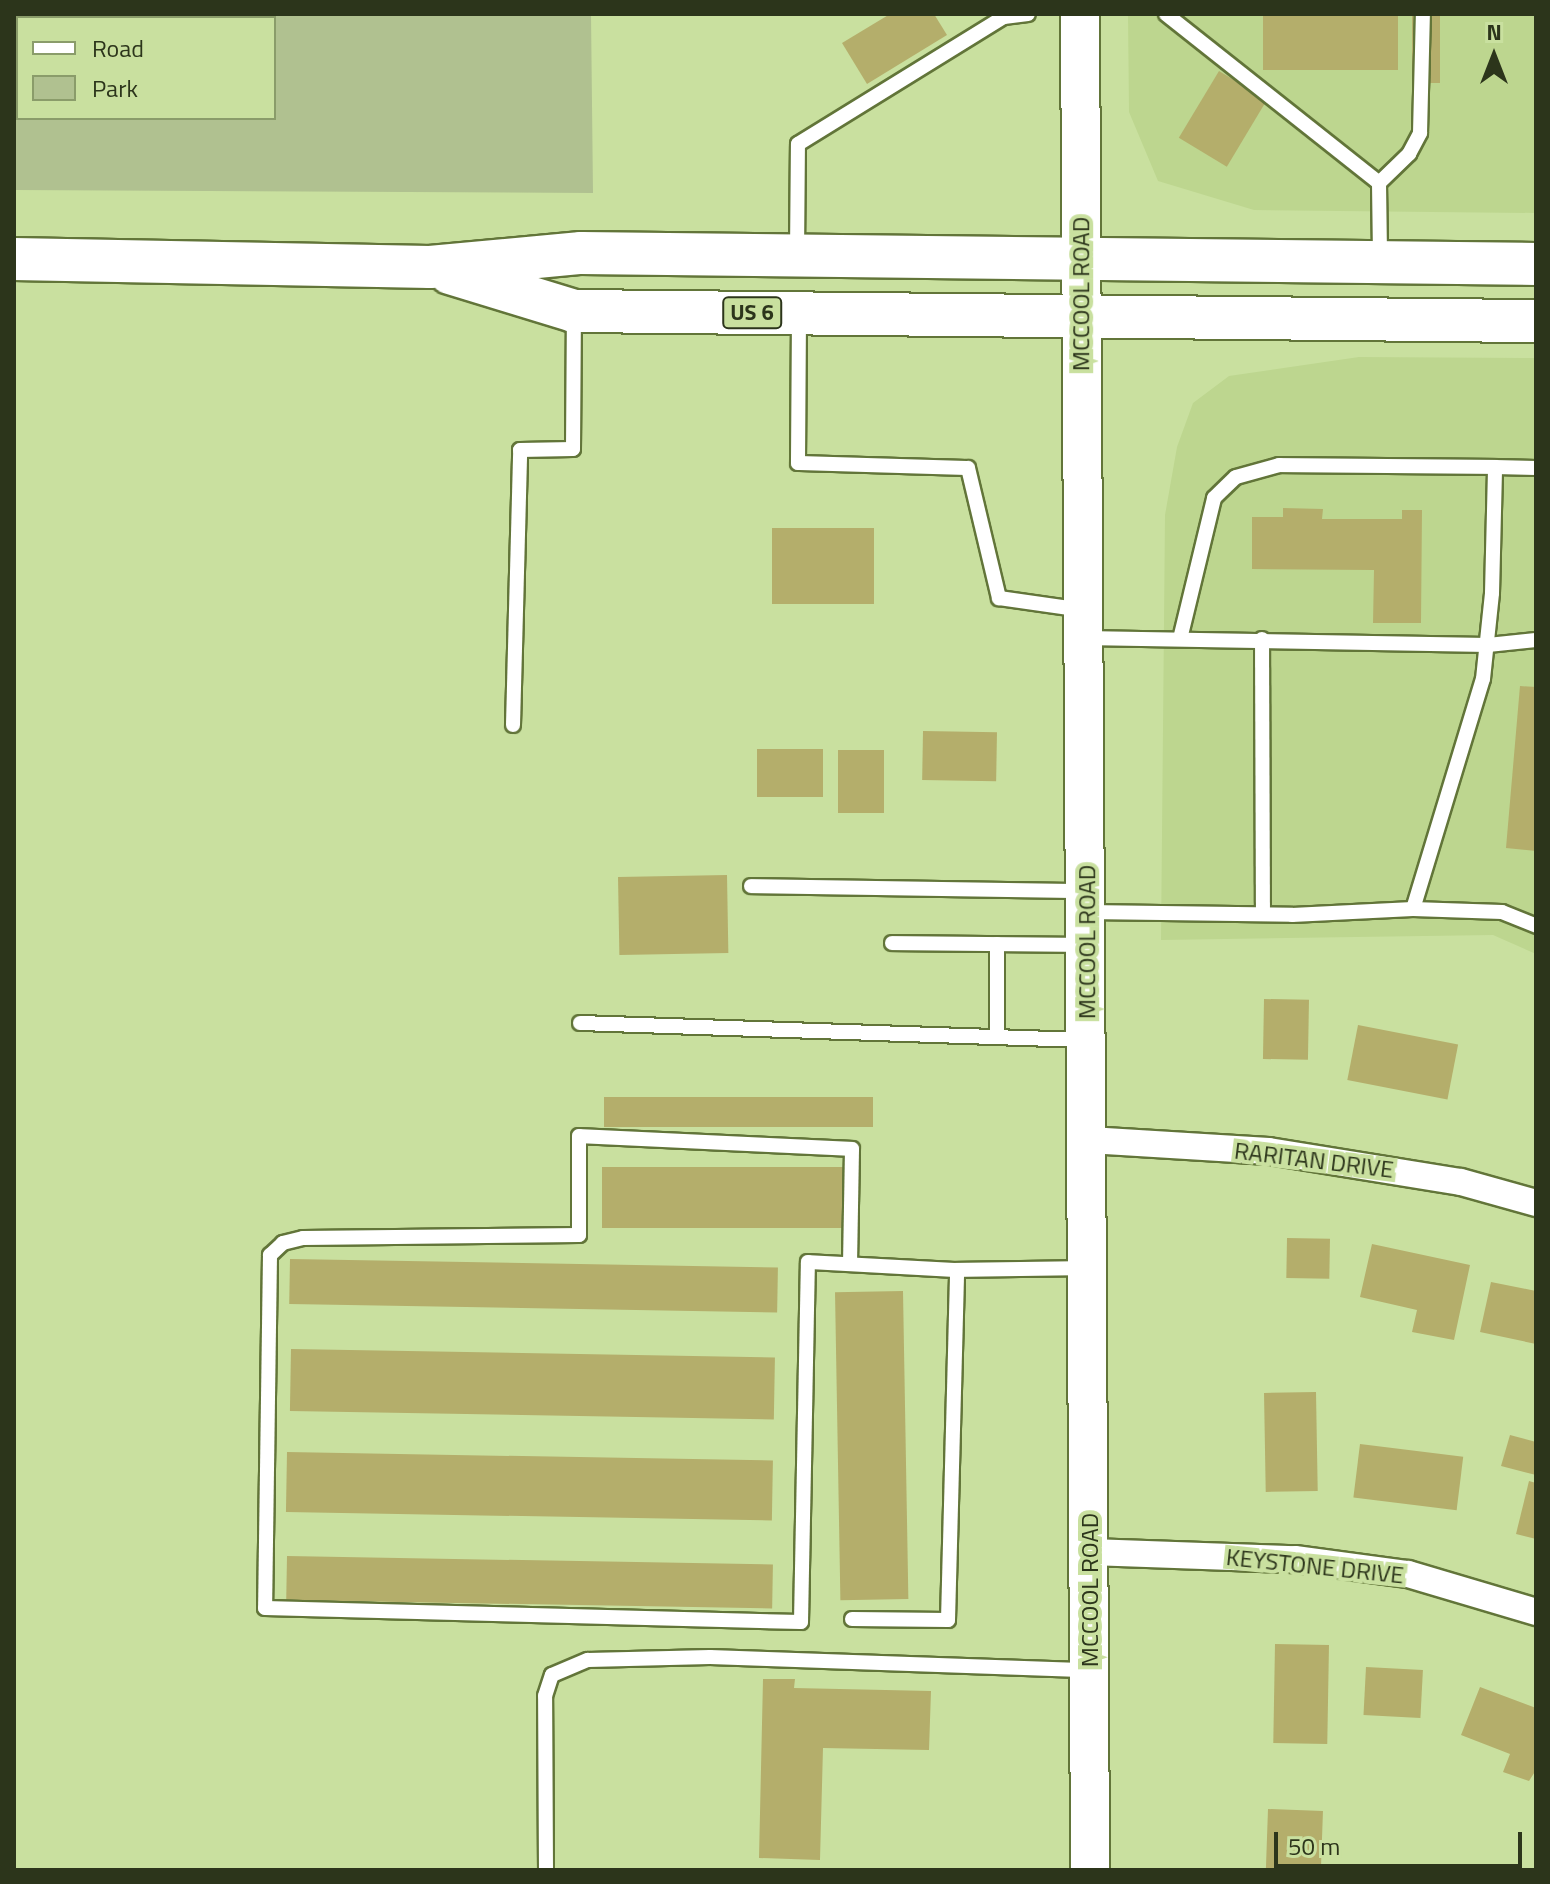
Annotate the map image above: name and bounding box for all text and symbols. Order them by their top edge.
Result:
text: N [1486,15,1502,49]
legend [16,16,276,120]
north arrow [1454,16,1534,96]
text: Road [92,30,144,66]
text: Park [92,70,138,106]
street label: MCCOOL ROAD [1067,217,1095,371]
road number: US 6 [722,295,782,331]
street label: MCCOOL ROAD [1073,865,1101,1019]
street label: RARITAN DRIVE [1233,1136,1395,1184]
street label: MCCOOL ROAD [1076,1513,1104,1667]
street label: KEYSTONE DRIVE [1225,1542,1405,1590]
scale bar [1278,1816,1526,1866]
text: 50 m [1288,1828,1340,1864]

